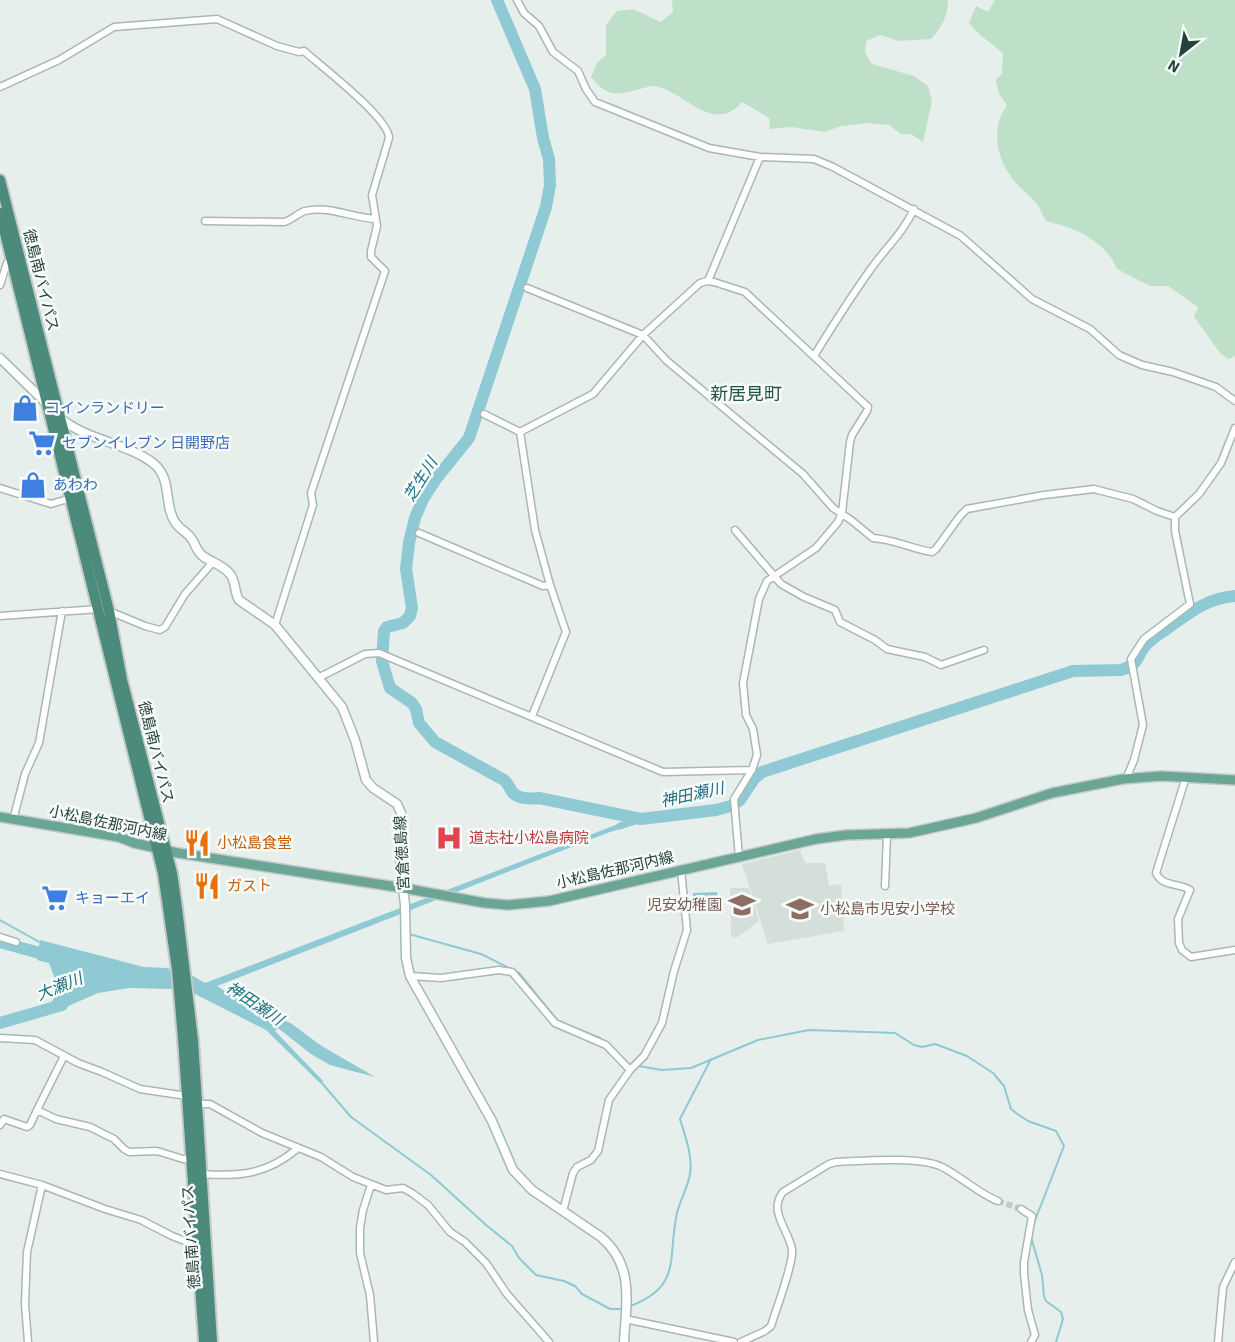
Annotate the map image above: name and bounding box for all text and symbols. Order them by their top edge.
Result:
north arrow [1151,24,1211,84]
text: N [1164,54,1184,78]
street label: 徳島南バイパス [18,227,63,333]
district label: 新居見町 [710,382,782,407]
shop icon: コインランドリー [10,393,40,423]
place label: コインランドリー [45,398,165,419]
supermarket icon: セブンイレブン 日開野店 [27,428,57,458]
place label: セブンイレブン 日開野店 [62,433,230,454]
water label: 芝生川 [399,452,444,506]
shop icon: あわわ [18,470,48,500]
place label: あわわ [53,475,98,496]
street label: 徳島南バイパス [133,699,178,805]
water label: 神田瀬川 [659,777,728,812]
street label: 小松島佐那河内線 [47,801,169,846]
street label: 宮倉徳島線 [390,815,415,891]
hospital icon: 道志社小松島病院 [434,823,464,853]
restaurant icon: 小松島食堂 [182,828,212,858]
place label: 道志社小松島病院 [469,828,589,849]
place label: 小松島食堂 [217,833,292,854]
street label: 小松島佐那河内線 [554,847,676,894]
restaurant icon: ガスト [192,871,222,901]
place label: ガスト [227,876,272,897]
supermarket icon: キョーエイ [40,883,70,913]
place label: キョーエイ [75,888,150,909]
school or university icon: 児安幼稚園 [727,890,757,920]
school or university icon: 小松島市児安小学校 [785,894,815,924]
place label: 児安幼稚園 [647,895,722,916]
place label: 小松島市児安小学校 [820,899,955,920]
water label: 大瀬川 [33,967,88,1006]
water label: 神田瀬川 [222,977,289,1032]
street label: 徳島南バイパス [177,1184,206,1290]

